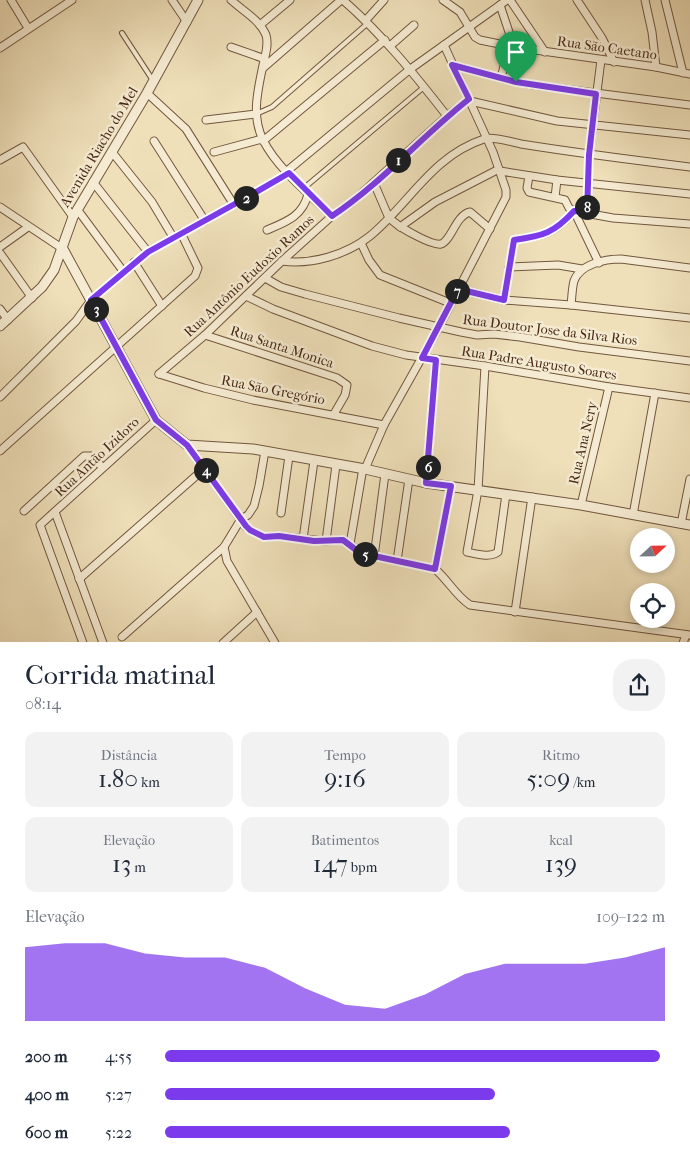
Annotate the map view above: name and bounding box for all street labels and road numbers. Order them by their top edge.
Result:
street label: Rua São Caetano [556,33,658,63]
street label: Avenida Riacho do Mel [56,84,142,211]
street label: Rua Antônio Eudoxio Ramos [180,211,318,341]
street label: Rua Doutor Jose da Silva Rios [462,311,638,349]
street label: Rua Santa Monica [228,322,336,372]
street label: Rua Padre Augusto Soares [460,342,618,384]
street label: Rua São Gregório [220,372,326,408]
street label: Rua Ana Nery [565,399,601,486]
street label: Rua Antão Izidoro [51,414,143,500]

